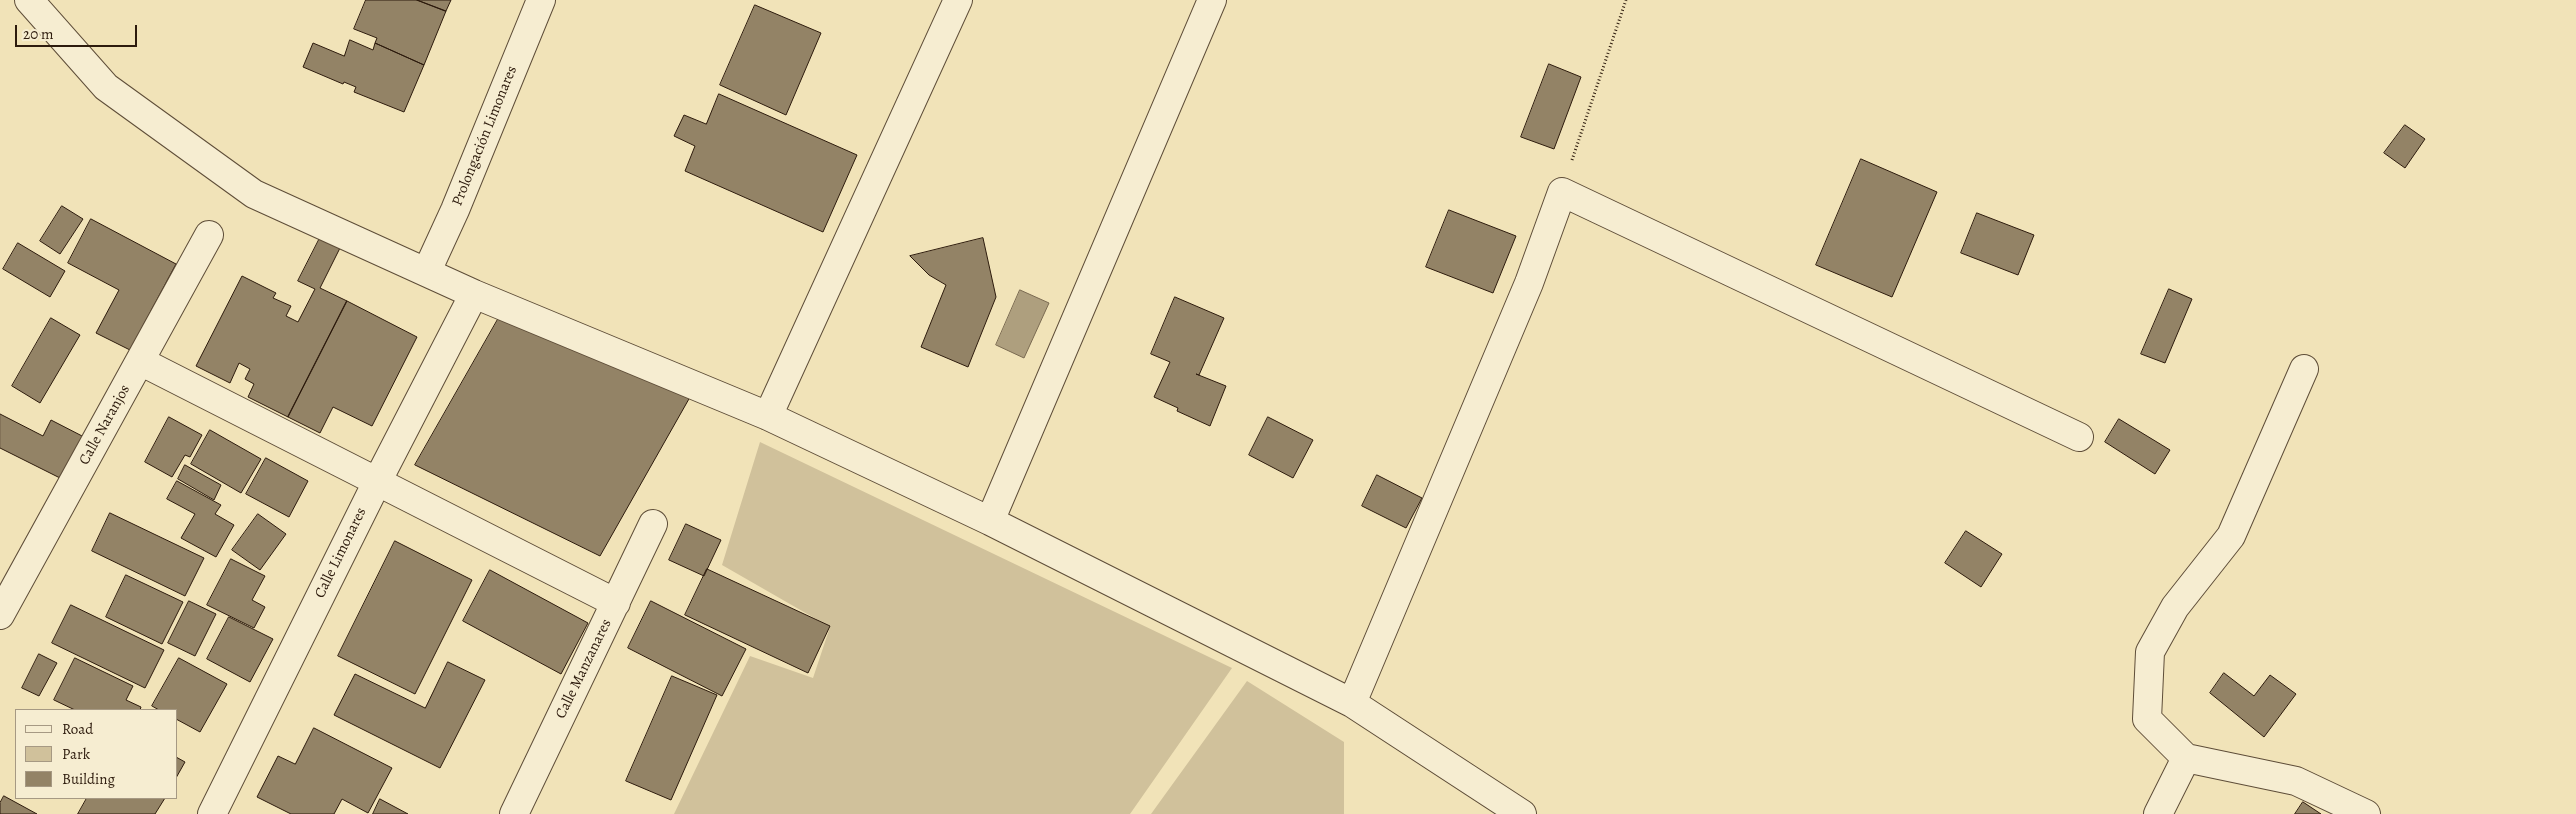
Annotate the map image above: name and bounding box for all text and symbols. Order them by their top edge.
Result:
scale bar [18,15,140,47]
text: 20 m [23,24,54,44]
street label: Prolongación Limonares [449,63,521,209]
street label: Calle Naranjos [76,382,134,468]
street label: Calle Limonares [311,505,371,601]
street label: Calle Manzanares [552,616,616,722]
legend [15,709,178,799]
text: Road [62,719,93,739]
text: Park [62,744,90,764]
text: Building [62,769,115,789]

